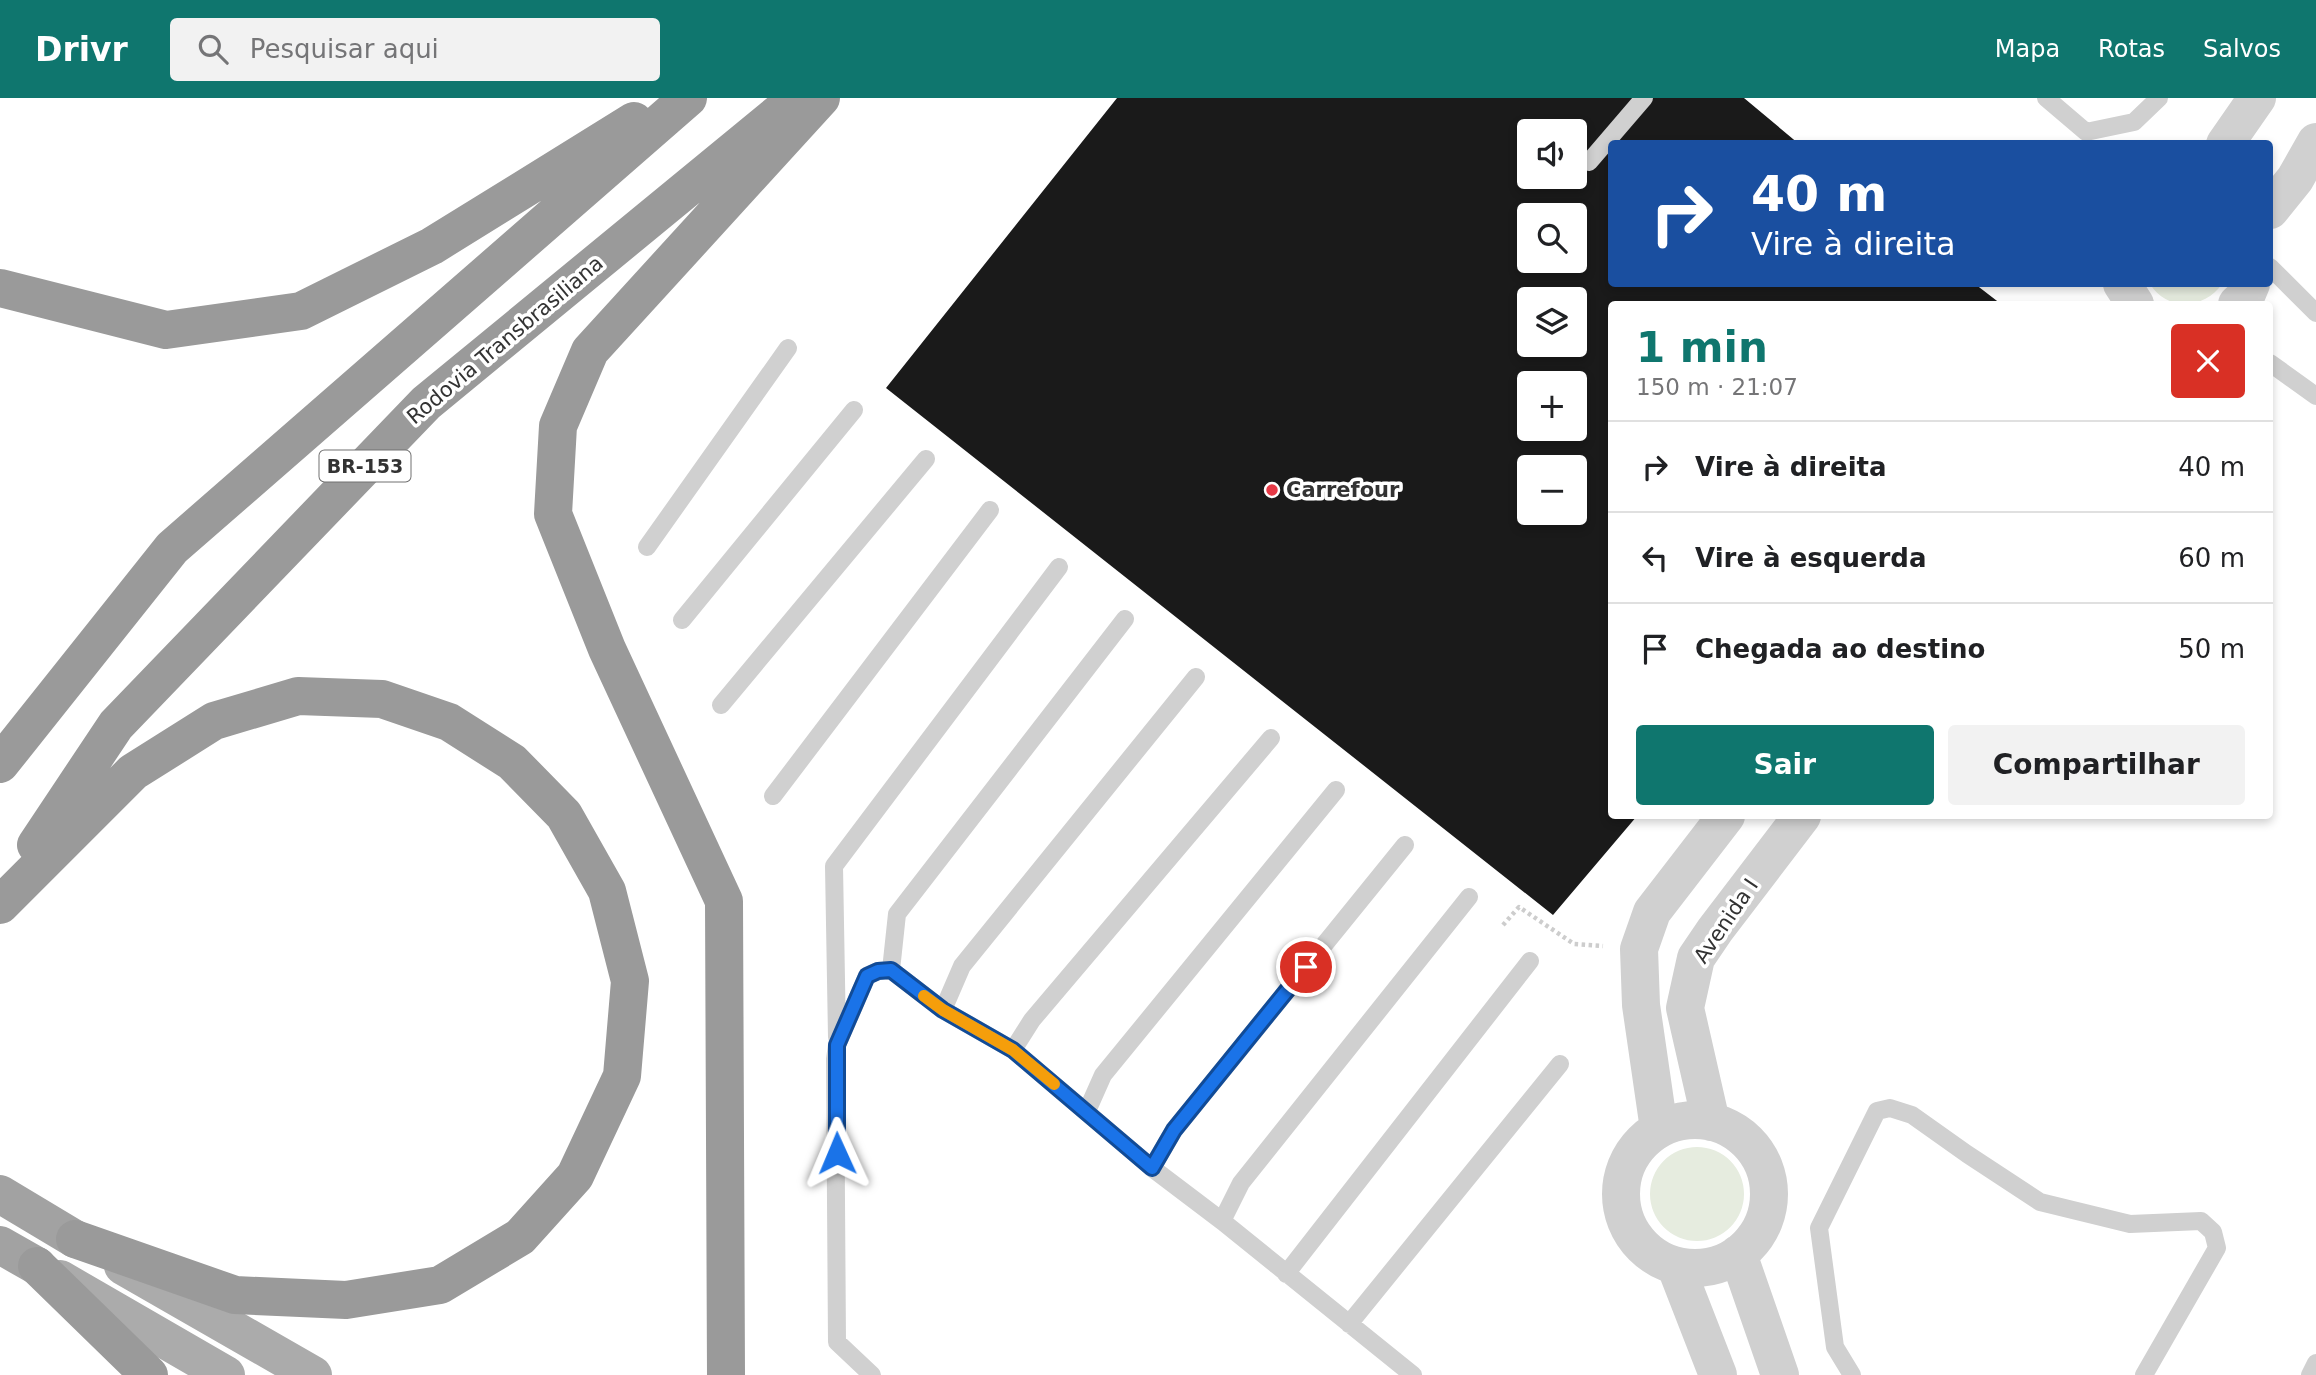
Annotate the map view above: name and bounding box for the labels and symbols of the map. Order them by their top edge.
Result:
street label: Rodovia Transbrasiliana [402,251,608,429]
road number: BR-153 [320,450,410,482]
place label: Carrefour [1286,478,1400,502]
marker: Carrefour [1264,482,1280,498]
street label: Avenida I [1689,874,1763,968]
pin [1276,937,1336,997]
position arrow [800,1116,874,1190]

